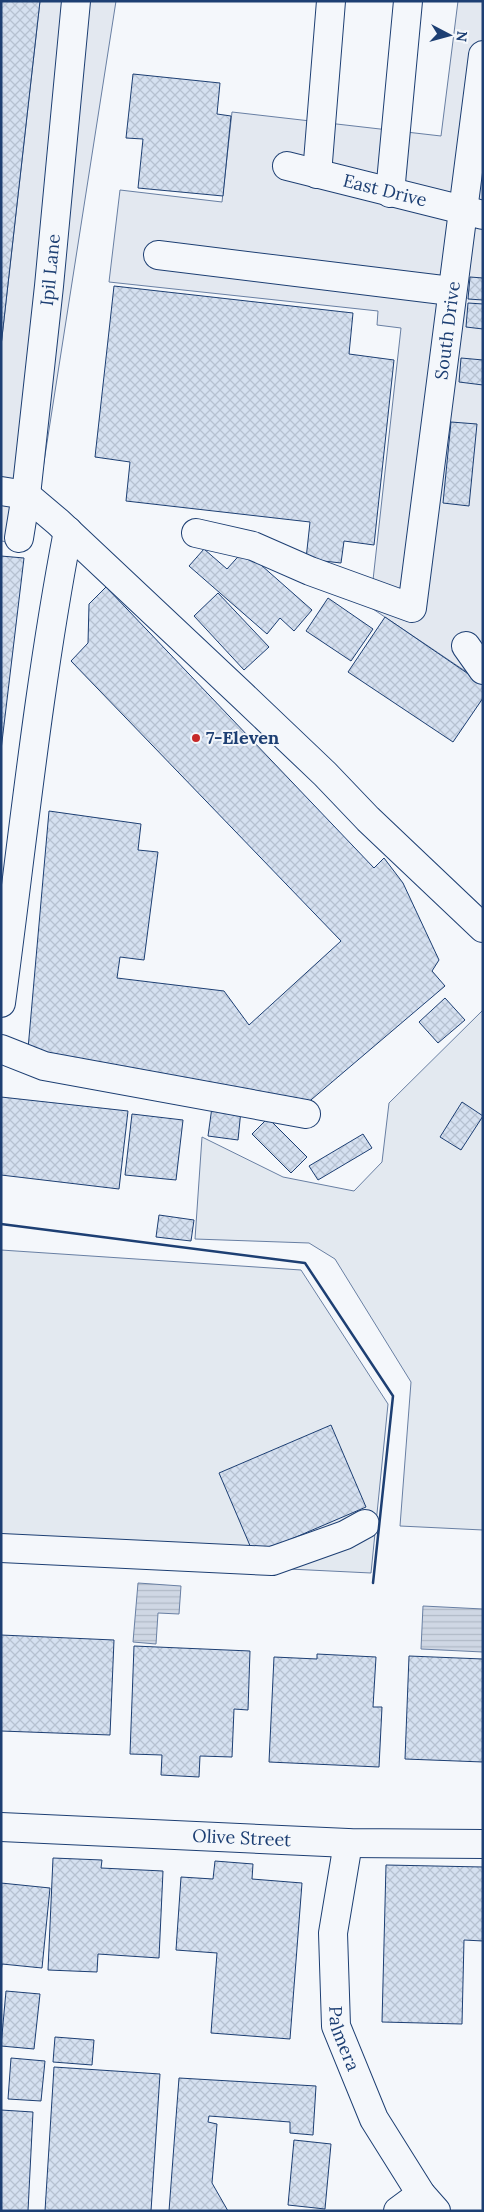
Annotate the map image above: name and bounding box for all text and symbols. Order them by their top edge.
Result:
north arrow [424,10,474,60]
text: N [452,30,471,43]
street label: East Drive [341,168,430,212]
street label: Ipil Lane [35,233,65,307]
street label: South Drive [429,280,465,381]
place label: 7-Eleven [206,726,280,749]
marker: 7-Eleven [190,732,202,744]
street label: Olive Street [192,1824,292,1851]
street label: Palmera [324,2005,365,2074]

